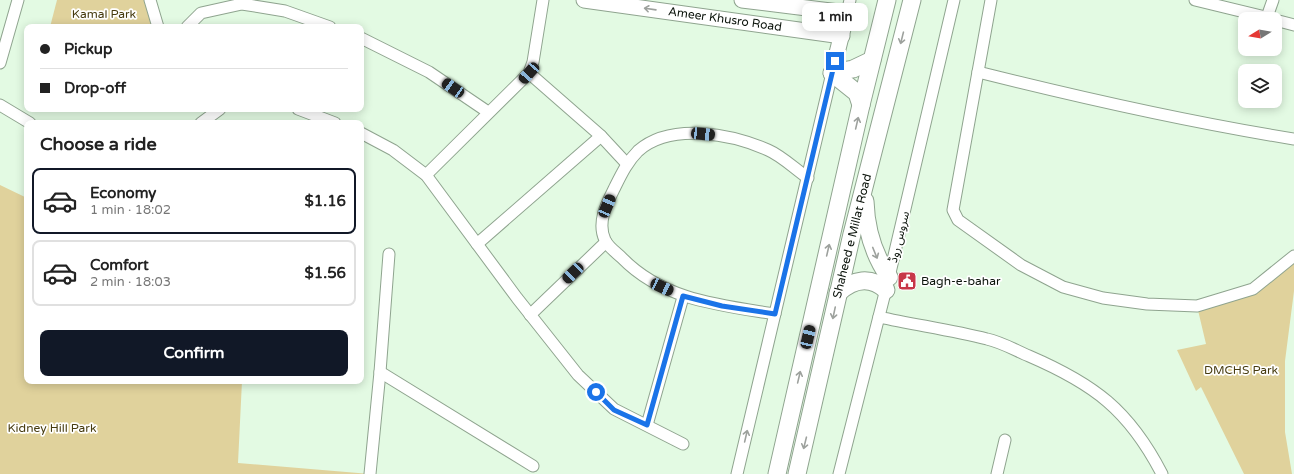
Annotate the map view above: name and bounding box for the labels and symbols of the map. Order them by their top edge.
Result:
callout: 1 min [802,3,868,31]
street label: Ameer Khusro Road [667,4,783,34]
one-way arrow [644,5,657,13]
park label: Kamal Park [72,7,137,21]
north arrow [1238,12,1282,56]
one-way arrow [898,31,906,44]
route end [826,52,844,70]
car [517,60,541,86]
car [440,76,466,100]
one-way arrow [854,117,861,130]
car [690,127,716,141]
street label: Shaheed e Millat Road [830,172,874,300]
car [597,193,617,219]
street label: سروس روڈ [886,210,912,264]
one-way arrow [825,244,833,257]
one-way arrow [872,246,880,258]
car [560,260,586,286]
public building icon: Bagh-e-bahar [896,270,918,292]
place label: Bagh-e-bahar [921,274,1001,288]
car [649,276,675,298]
one-way arrow [829,307,837,320]
car [799,324,817,350]
park label: DMCHS Park [1204,363,1279,377]
one-way arrow [796,370,804,383]
route start [587,383,605,401]
park label: Kidney Hill Park [8,421,97,435]
one-way arrow [743,430,751,443]
one-way arrow [801,436,808,449]

